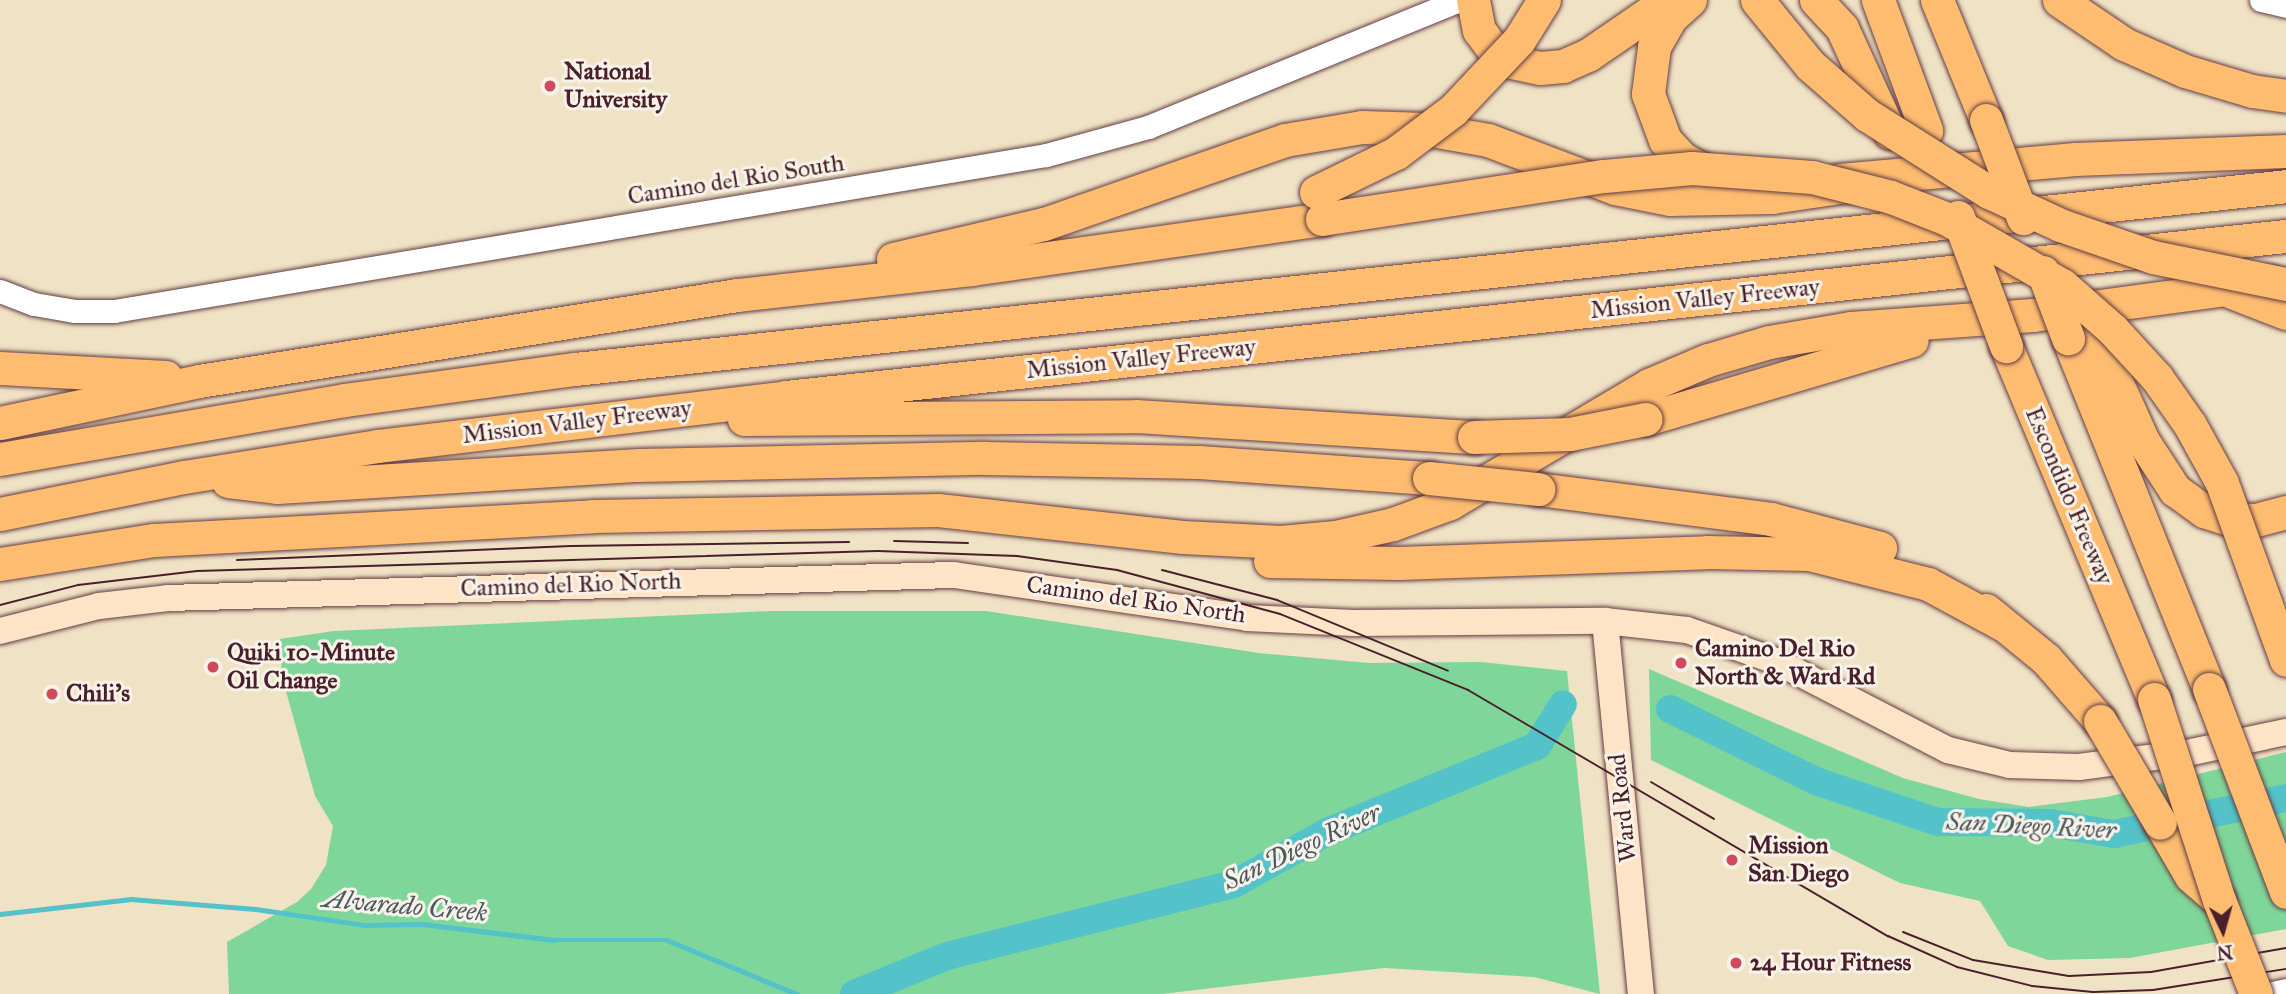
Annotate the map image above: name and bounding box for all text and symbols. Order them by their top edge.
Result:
place label: National University [564,58,667,114]
marker: National University [542,78,558,94]
street label: Camino del Rio South [626,149,846,211]
street label: Mission Valley Freeway [1589,273,1821,325]
street label: Mission Valley Freeway [1025,333,1257,385]
street label: Mission Valley Freeway [461,394,693,450]
street label: Escondido Freeway [2019,403,2119,589]
street label: Camino del Rio North [460,567,682,603]
street label: Camino del Rio North [1024,570,1248,630]
place label: Camino Del Rio North & Ward Rd [1695,635,1875,691]
place label: Quiki 10-Minute Oil Change [227,639,395,695]
marker: Camino Del Rio North & Ward Rd [1673,655,1689,671]
marker: Quiki 10-Minute Oil Change [205,659,221,675]
place label: Chili's [66,680,130,708]
marker: Chili's [44,686,60,702]
street label: Ward Road [1603,752,1643,864]
water label: San Diego River [1218,797,1386,897]
water label: San Diego River [1945,806,2117,846]
place label: Mission San Diego [1748,832,1849,888]
marker: Mission San Diego [1722,850,1742,870]
water label: Alvarado Creek [321,883,489,929]
north arrow [2188,896,2258,966]
text: N [2216,940,2234,965]
place label: 24 Hour Fitness [1750,949,1911,977]
marker: 24 Hour Fitness [1728,955,1744,971]

